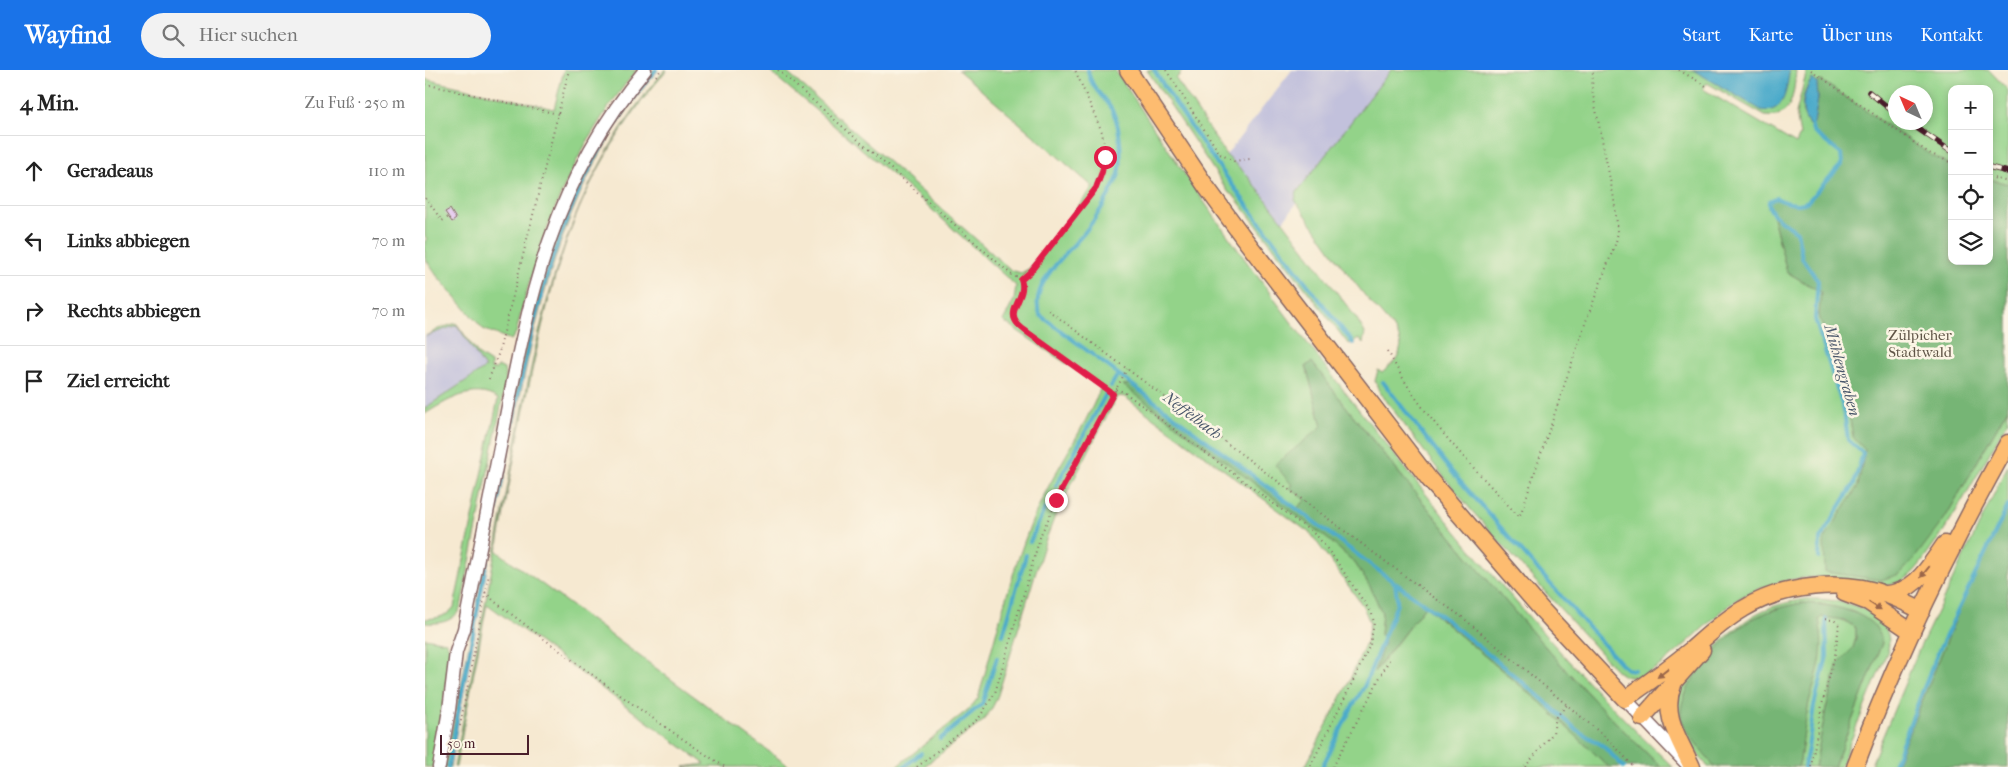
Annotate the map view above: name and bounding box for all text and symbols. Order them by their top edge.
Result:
search box [141,13,491,58]
text: Wayfind [25,21,111,49]
icon: search [159,21,187,49]
text: Hier suchen [199,24,298,46]
text: Start [1682,25,1721,46]
text: Karte [1749,25,1793,46]
text: Über uns [1821,25,1892,46]
text: Kontakt [1920,25,1983,46]
north arrow [1888,85,1933,130]
map controls [1948,85,1993,265]
button: + [1948,85,1993,130]
text: 4 Min. [20,91,79,115]
text: Zu Fuß · 250 m [305,93,405,112]
button: − [1948,130,1993,175]
route start [1094,146,1117,169]
icon: ahead [20,157,48,185]
text: Geradeaus [67,160,153,182]
text: 110 m [368,161,405,180]
button: locate [1948,175,1993,220]
button: layers [1948,220,1993,265]
icon: left [20,227,48,255]
text: Links abbiegen [67,230,190,252]
text: 70 m [372,231,405,250]
icon: right [20,297,48,325]
text: Rechts abbiegen [67,300,201,322]
text: 70 m [372,301,405,320]
water label: Mühlengraben [1820,321,1865,418]
park label: Zülpicher Stadtwald [1888,326,1953,361]
icon: arrive [20,367,48,395]
text: Ziel erreicht [67,370,170,392]
water label: Neffelbach [1159,387,1226,443]
route end [1045,489,1068,512]
one-way arrow [1919,565,1930,578]
one-way arrow [1868,602,1881,611]
one-way arrow [1656,667,1669,678]
scale bar [440,732,529,755]
text: 50 m [447,735,475,752]

